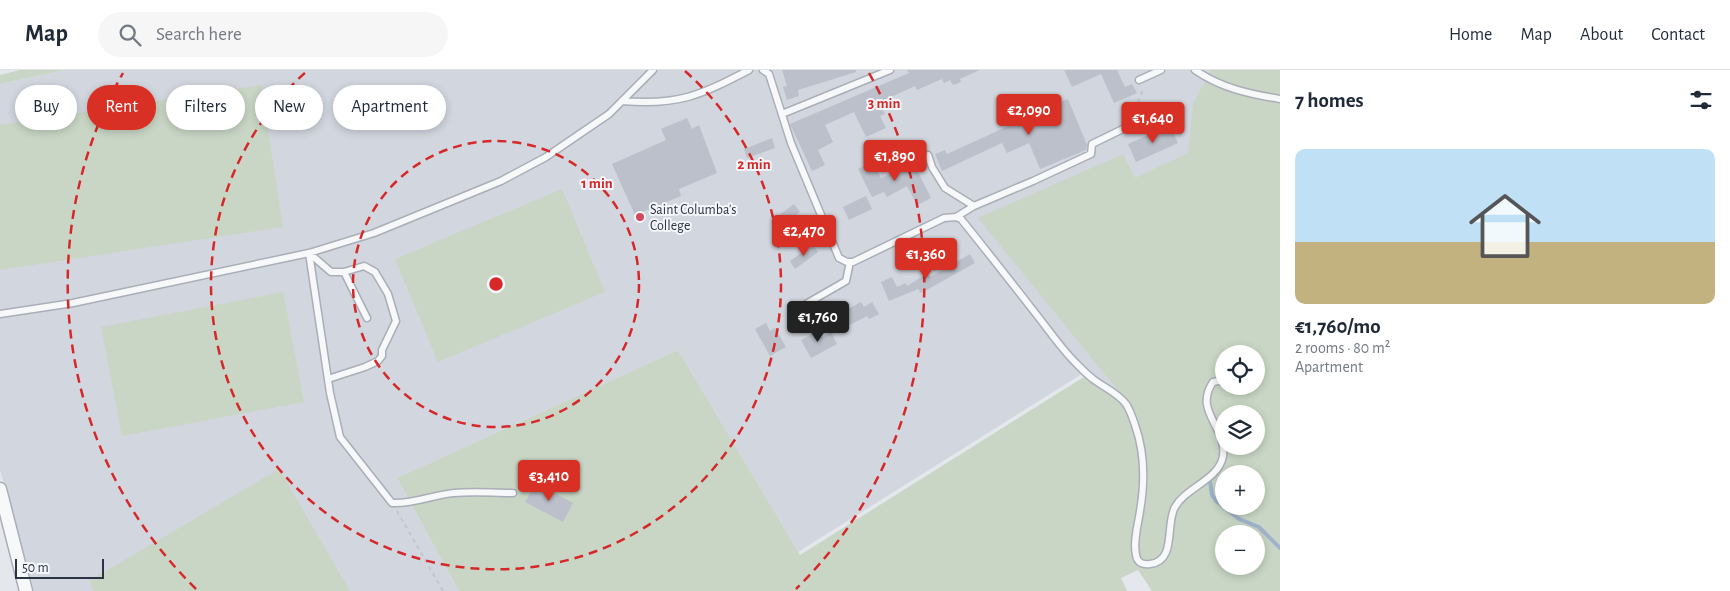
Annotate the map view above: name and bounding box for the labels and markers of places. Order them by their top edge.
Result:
pin: €2,090 [988,93,1070,136]
pin: €1,640 [1112,102,1194,144]
pin: €1,890 [854,140,936,182]
place label: Saint Columba's College [650,203,737,233]
marker: Saint Columba's College [634,211,646,223]
pin: €2,470 [763,214,845,257]
pin: €1,360 [885,238,967,280]
centre of rings [487,275,505,293]
pin: €1,760 [777,300,859,343]
pin: €3,410 [508,460,590,502]

